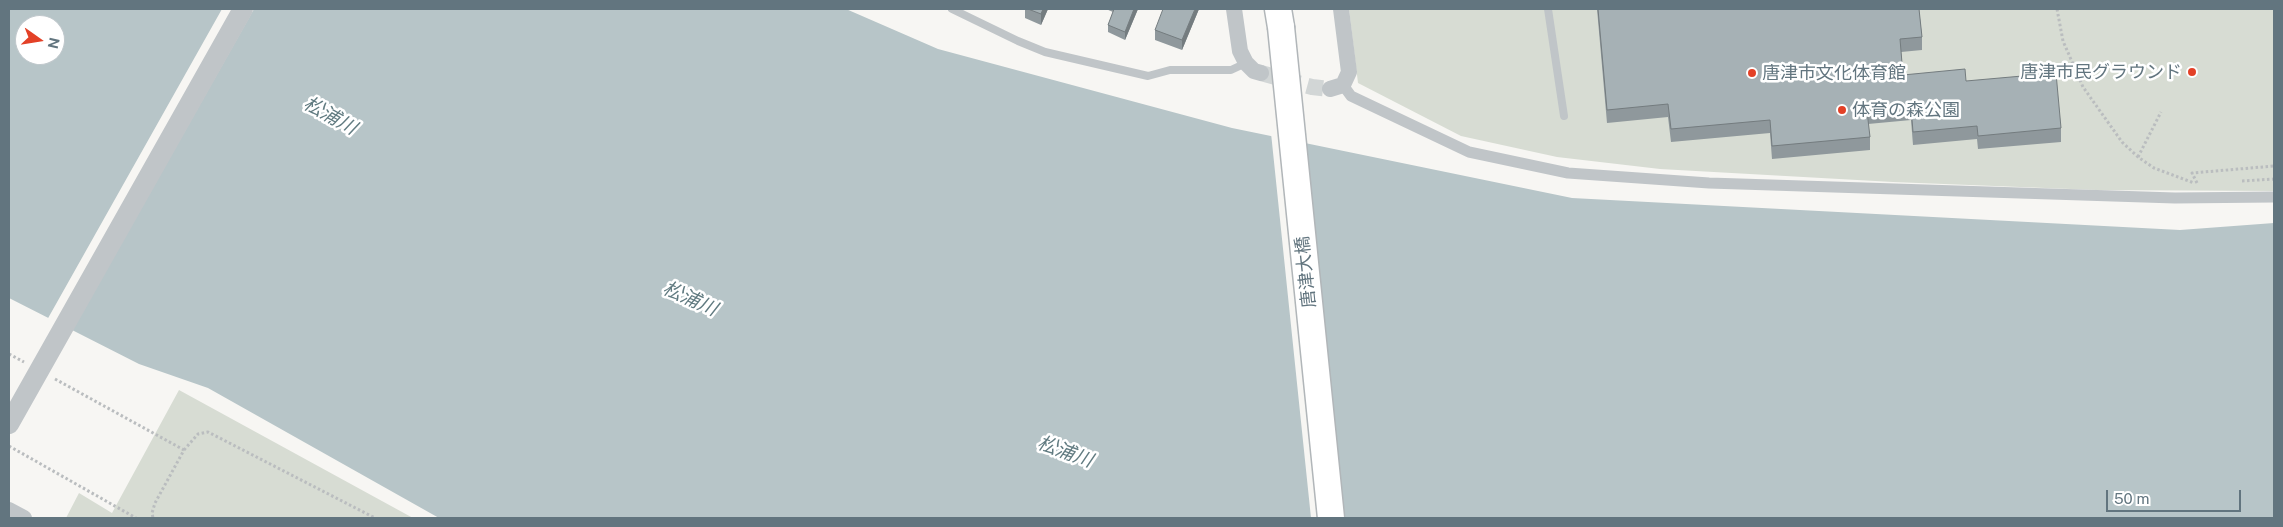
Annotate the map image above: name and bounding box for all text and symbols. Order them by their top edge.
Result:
north arrow [15,15,65,65]
text: N [45,36,63,50]
place label: 唐津市民グラウンド [2020,61,2182,83]
place label: 唐津市文化体育館 [1762,62,1906,84]
marker: 唐津市民グラウンド [2186,66,2198,78]
marker: 唐津市文化体育館 [1746,67,1758,79]
water label: 松浦川 [300,92,360,140]
place label: 体育の森公園 [1852,99,1960,121]
marker: 体育の森公園 [1836,104,1848,116]
street label: 唐津大橋 [1291,235,1321,309]
water label: 松浦川 [659,277,721,321]
water label: 松浦川 [1034,432,1096,472]
scale bar [2108,480,2243,512]
text: 50 m [2114,490,2149,507]

